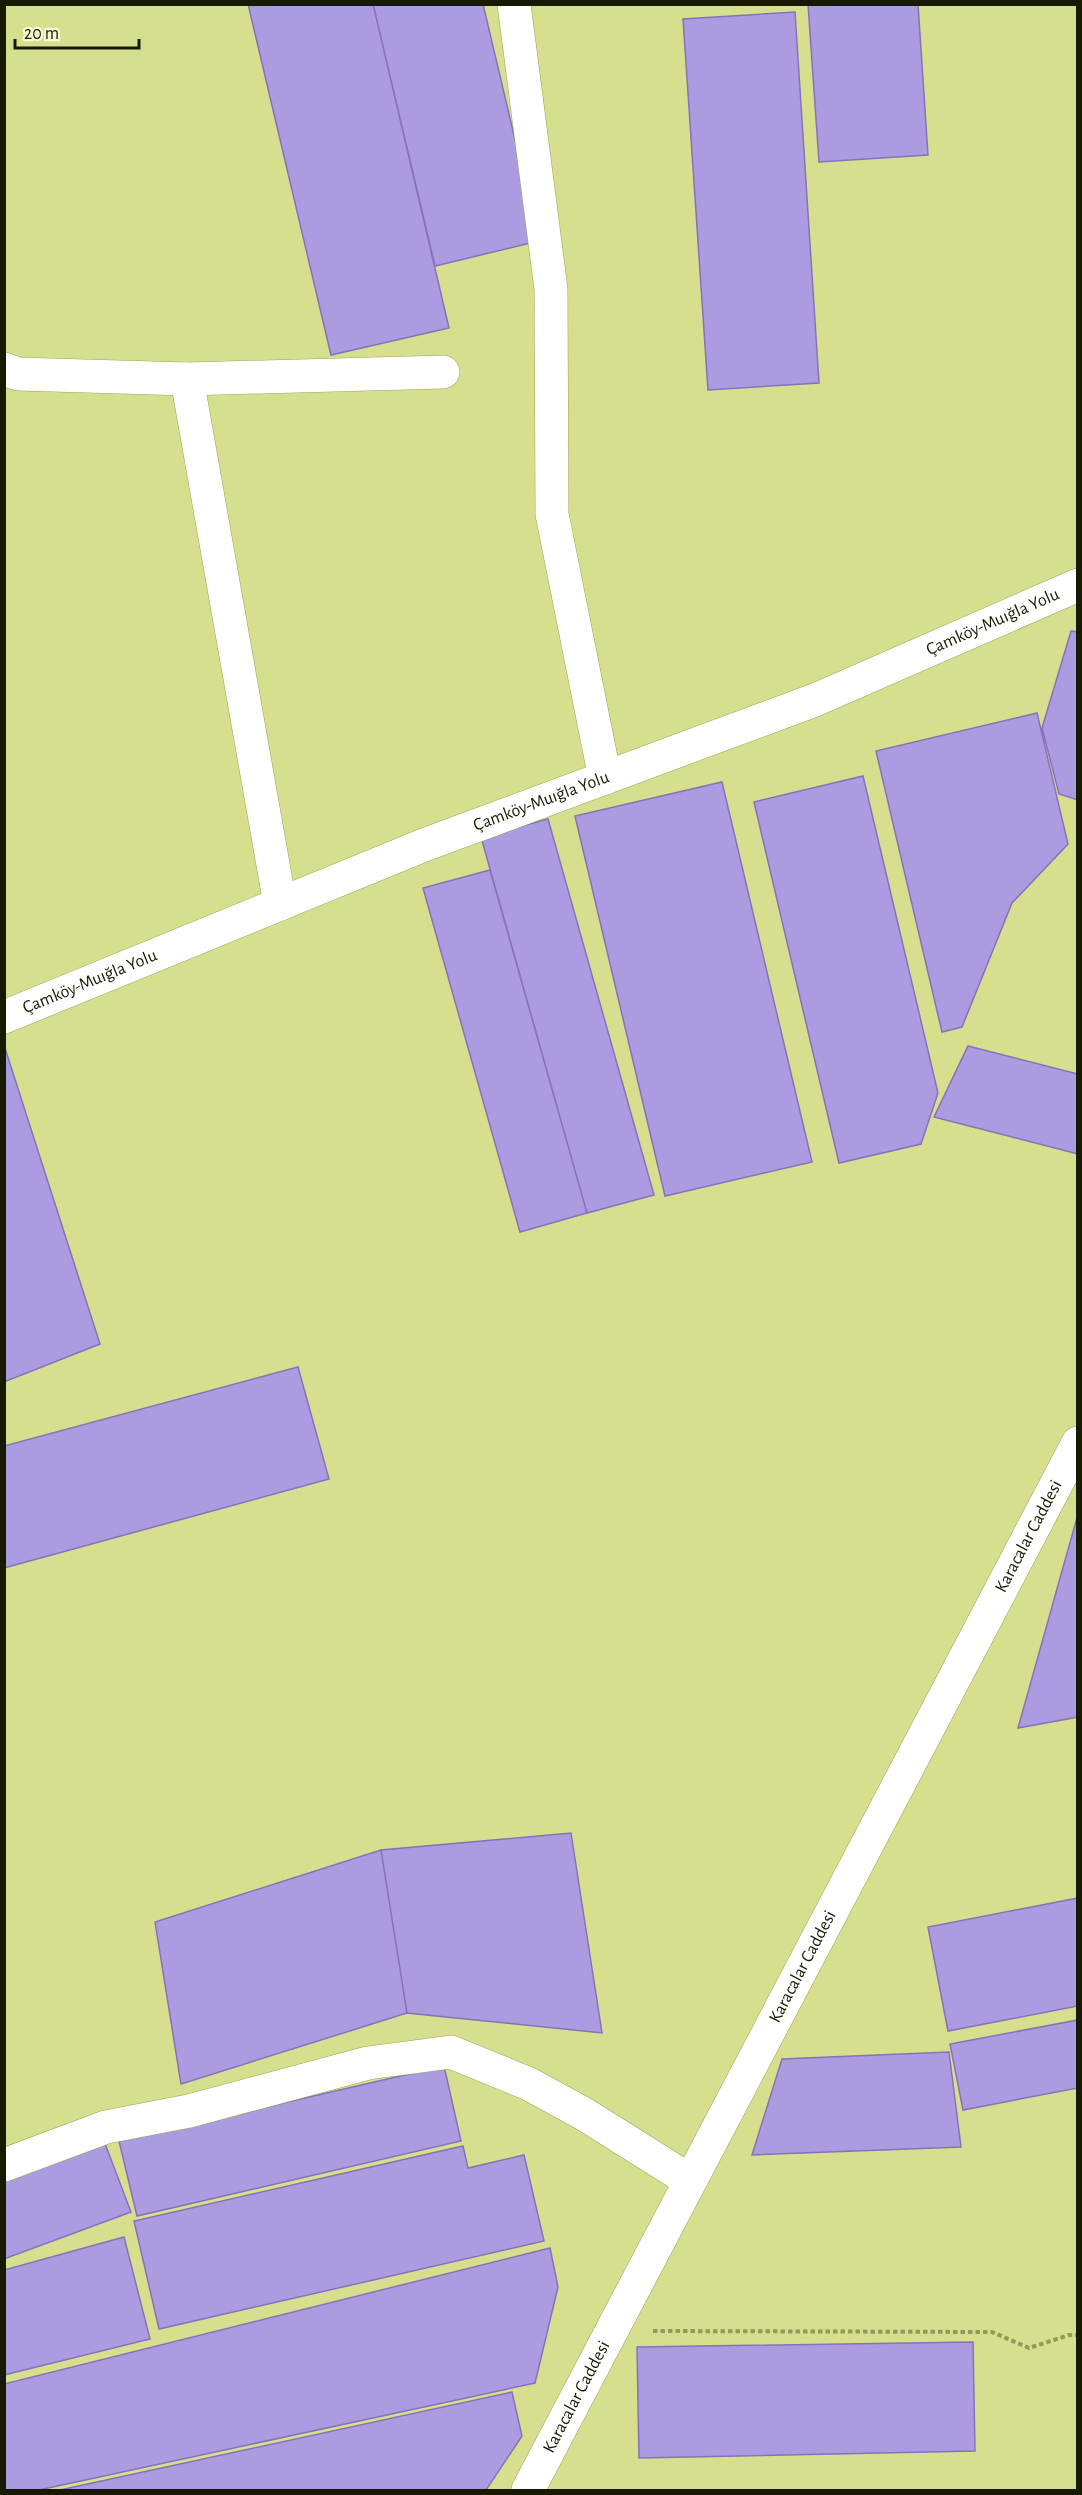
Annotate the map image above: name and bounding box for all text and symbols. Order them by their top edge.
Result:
scale bar [15,12,140,50]
text: 20 m [24,25,59,43]
street label: Çamköy-Muığla Yolu [924,585,1062,659]
street label: Çamköy-Muığla Yolu [471,768,612,835]
street label: Çamköy-Muığla Yolu [20,946,160,1017]
street label: Karacalar Caddesi [992,1478,1066,1596]
street label: Karacalar Caddesi [766,1908,840,2026]
street label: Karacalar Caddesi [540,2338,614,2456]

